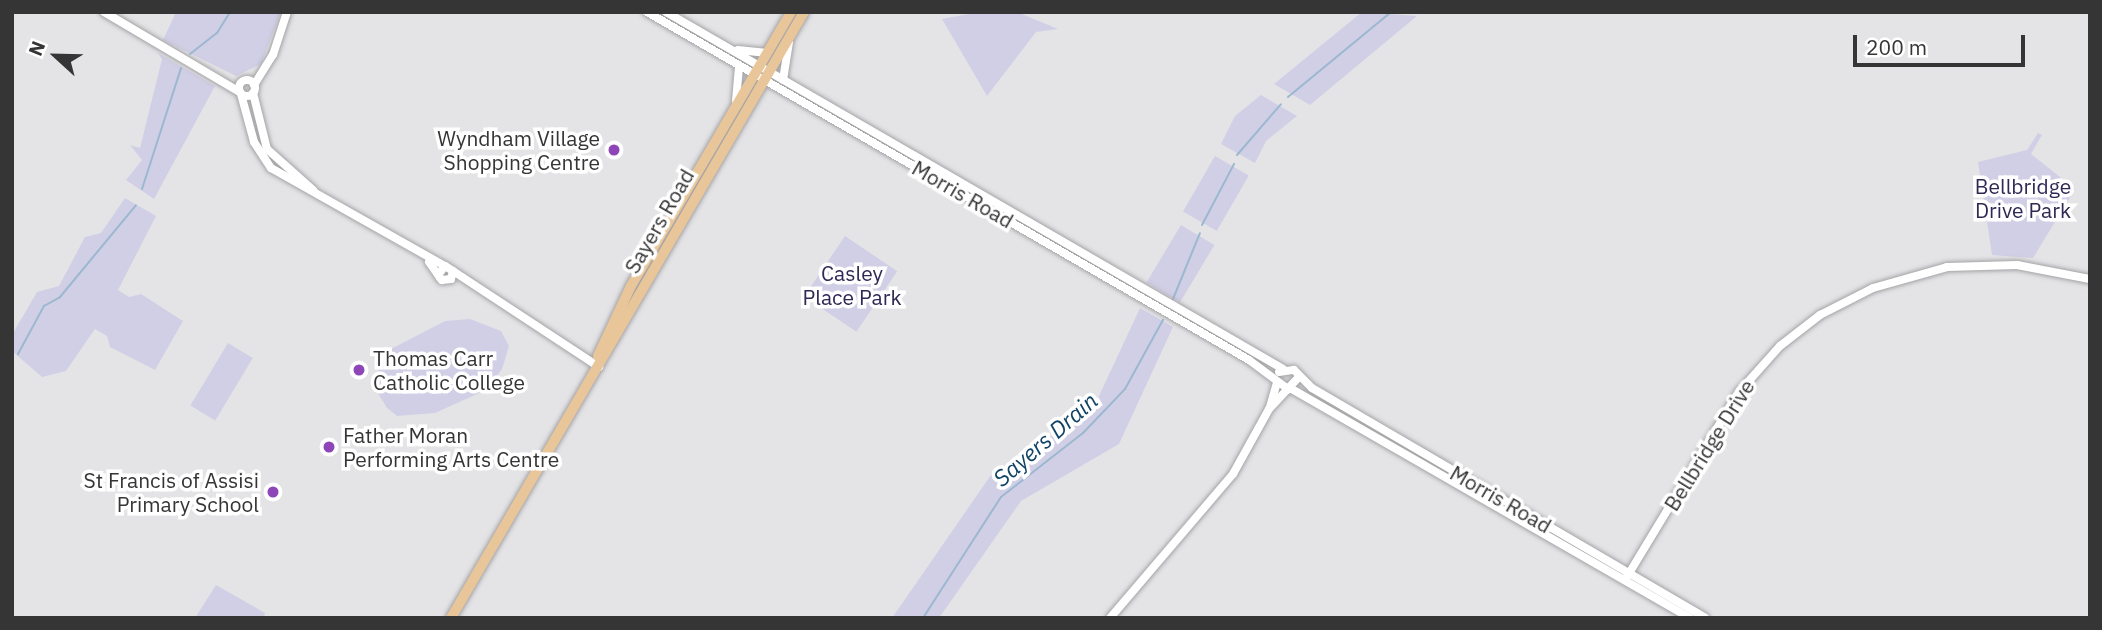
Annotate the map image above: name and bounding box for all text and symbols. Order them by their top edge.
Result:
north arrow [21,21,91,91]
scale bar [1857,21,2028,65]
text: 200 m [1866,33,1927,61]
text: N [23,37,50,59]
place label: Wyndham Village Shopping Centre [437,125,600,175]
marker: Wyndham Village Shopping Centre [606,142,622,158]
street label: Morris Road [908,155,1018,233]
street label: Sayers Road [619,164,699,278]
park label: Bellbridge Drive Park [1975,173,2071,223]
park label: Casley Place Park [802,260,902,310]
place label: Thomas Carr Catholic College [373,345,525,395]
marker: Thomas Carr Catholic College [351,362,367,378]
street label: Bellbridge Drive [1659,375,1759,515]
water label: Sayers Drain [987,386,1103,492]
place label: Father Moran Performing Arts Centre [343,422,559,472]
marker: Father Moran Performing Arts Centre [321,439,337,455]
street label: Morris Road [1446,460,1556,538]
place label: St Francis of Assisi Primary School [83,467,259,517]
marker: St Francis of Assisi Primary School [265,484,281,500]

